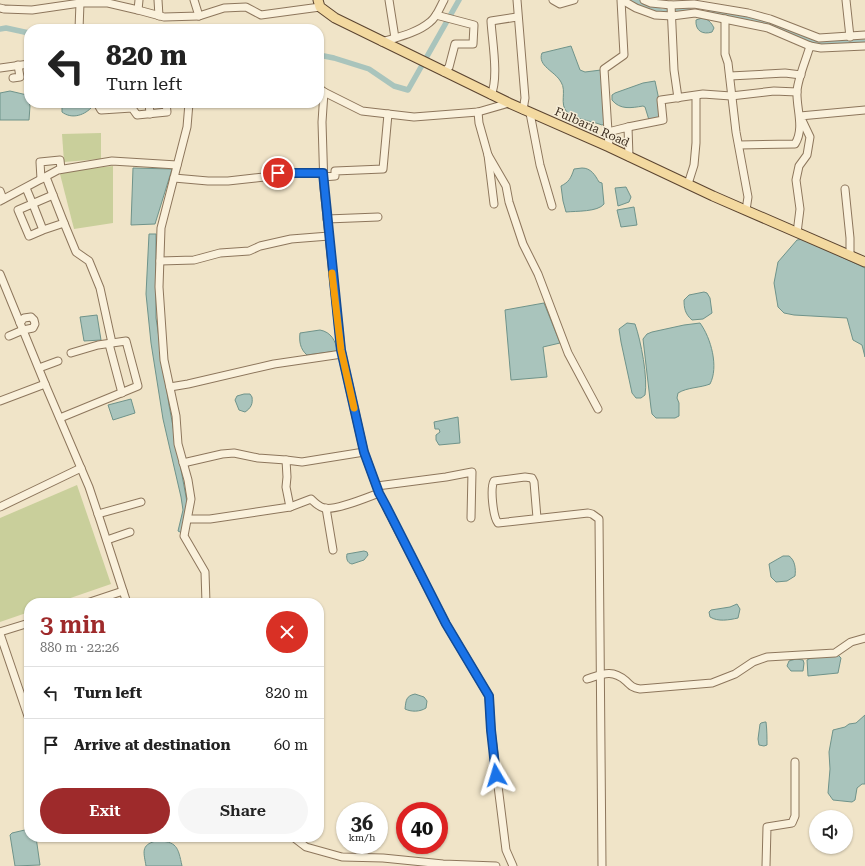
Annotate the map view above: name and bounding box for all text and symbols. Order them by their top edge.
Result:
text: 820 m [106,39,187,72]
icon: left [40,40,92,92]
text: Turn left [106,73,182,94]
street label: Fulbaria Road [552,104,632,150]
pin [261,156,295,190]
icon: arrive [267,162,289,184]
text: 3 min [40,611,106,639]
button: close [266,611,308,653]
text: 880 m · 22:26 [40,640,119,655]
icon: left [40,682,62,704]
text: Turn left [74,684,142,702]
text: 820 m [265,684,308,702]
icon: arrive [40,734,62,756]
text: Arrive at destination [74,736,230,754]
text: 60 m [274,736,308,754]
position arrow [475,754,517,796]
button: Exit [40,788,170,834]
button: Share [178,788,308,834]
speed limit sign: 40 [396,802,448,854]
map controls [809,810,853,854]
button: sound [809,810,853,854]
text: 36 [351,811,373,835]
text: km/h [349,832,375,843]

